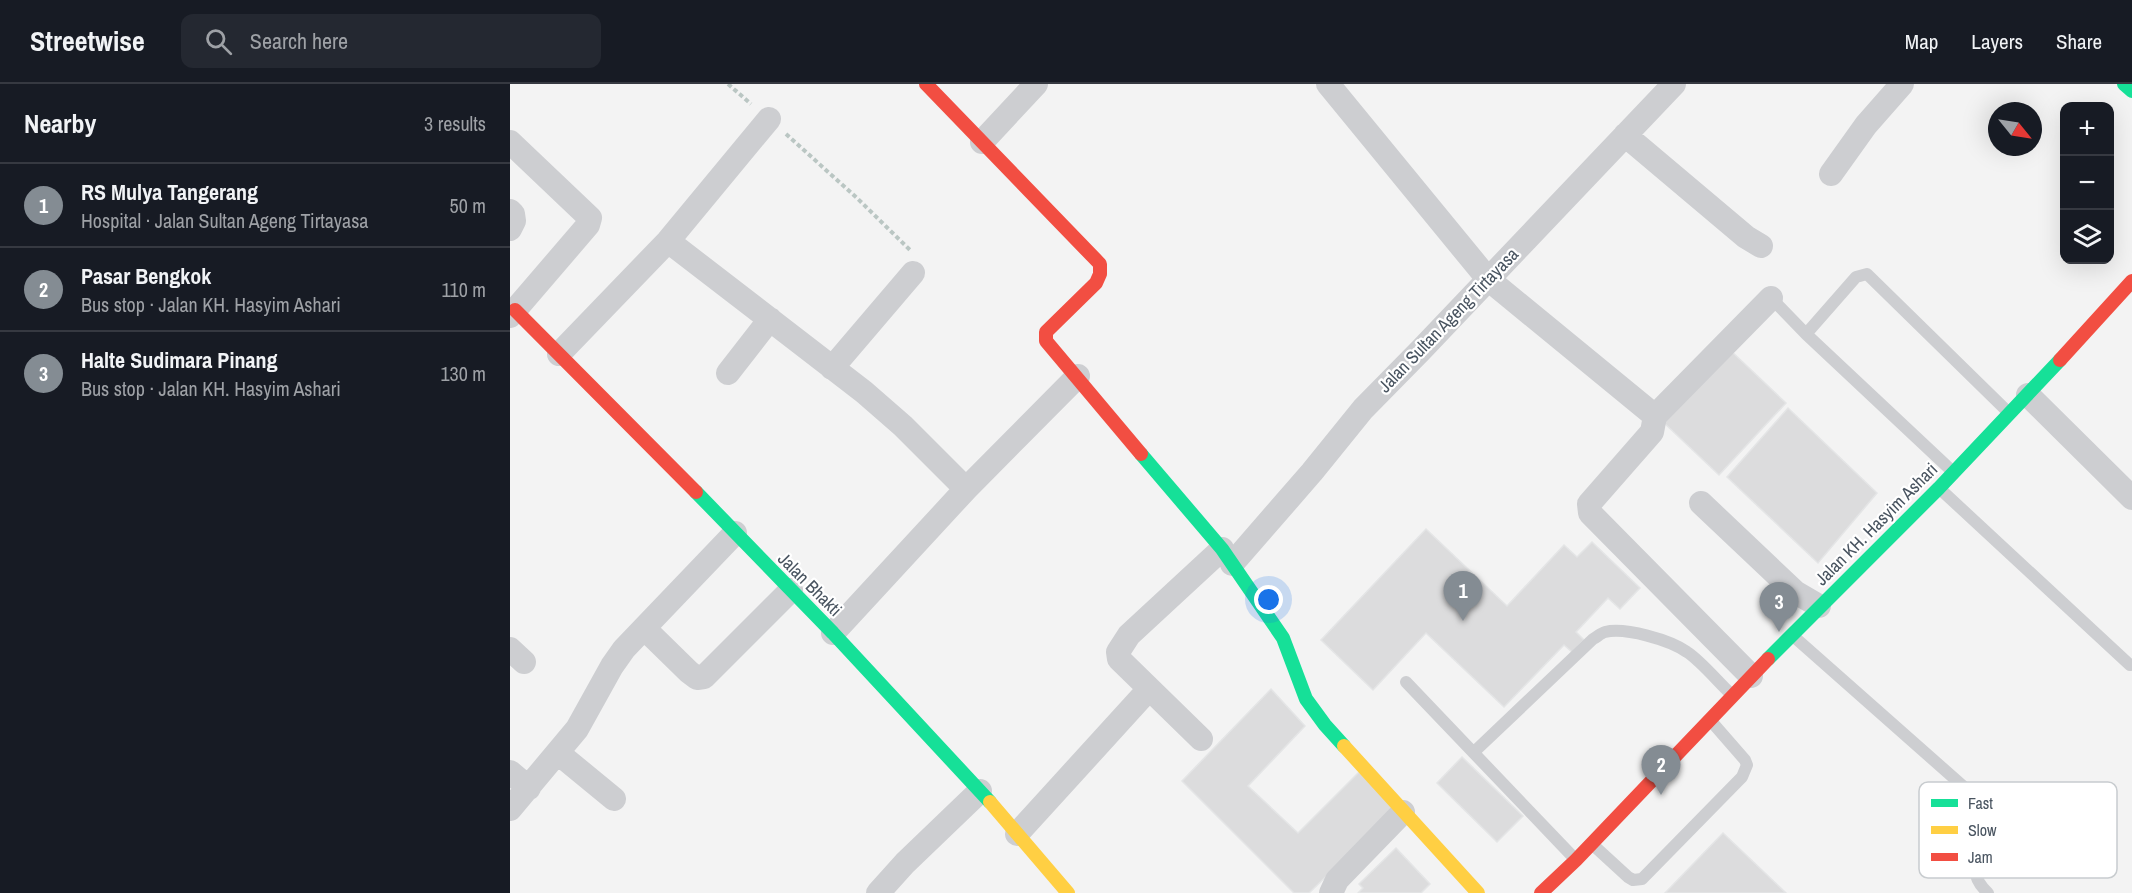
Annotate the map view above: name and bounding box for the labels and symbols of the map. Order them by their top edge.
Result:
north arrow [1988,102,2042,156]
street label: Jalan Sultan Ageng Tirtayasa [1372,242,1524,398]
street label: Jalan KH. Hasyim Ashari [1809,457,1943,591]
street label: Jalan Bhakti [772,546,848,622]
pin: 1 [1444,572,1482,621]
pin: 3 [1760,582,1798,632]
your location [1254,585,1283,614]
pin: 2 [1642,746,1680,795]
legend [1919,782,2117,878]
text: Fast [1968,792,1993,814]
text: Slow [1968,819,1997,841]
text: Jam [1968,846,1993,868]

